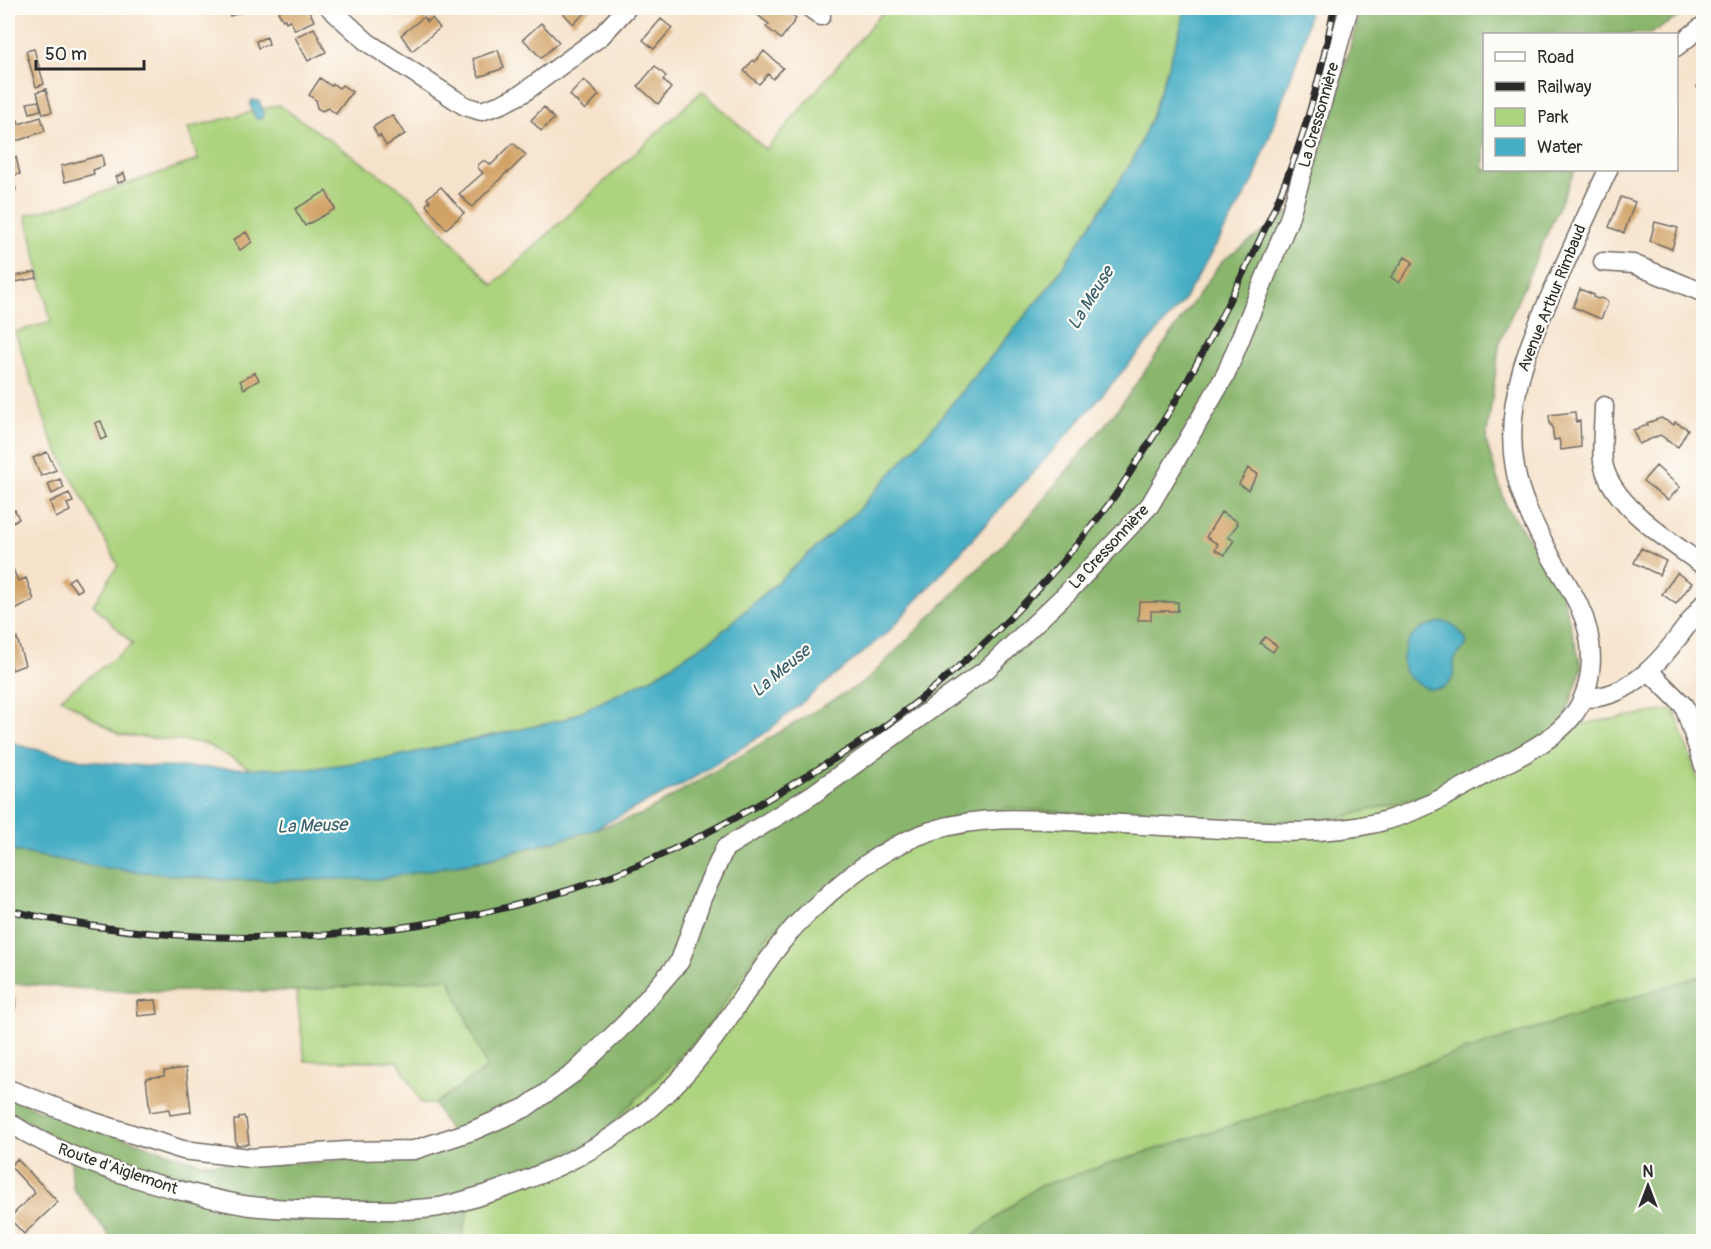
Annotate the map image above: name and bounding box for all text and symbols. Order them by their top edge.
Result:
scale bar [36,33,144,71]
legend [1483,33,1678,171]
text: 50 m [45,43,87,66]
text: Road [1537,46,1574,69]
street label: La Cressonnière [1294,60,1344,170]
text: Railway [1537,76,1592,99]
text: Park [1537,106,1569,129]
text: Water [1537,136,1583,159]
street label: Avenue Arthur Rimbaud [1513,222,1591,374]
water label: La Meuse [1063,260,1120,334]
street label: La Cressonnière [1065,500,1153,594]
water label: La Meuse [747,638,817,702]
water label: La Meuse [276,813,350,839]
street label: Route d'Aiglemont [55,1139,181,1199]
north arrow [1618,1156,1678,1216]
text: N [1643,1162,1654,1182]

